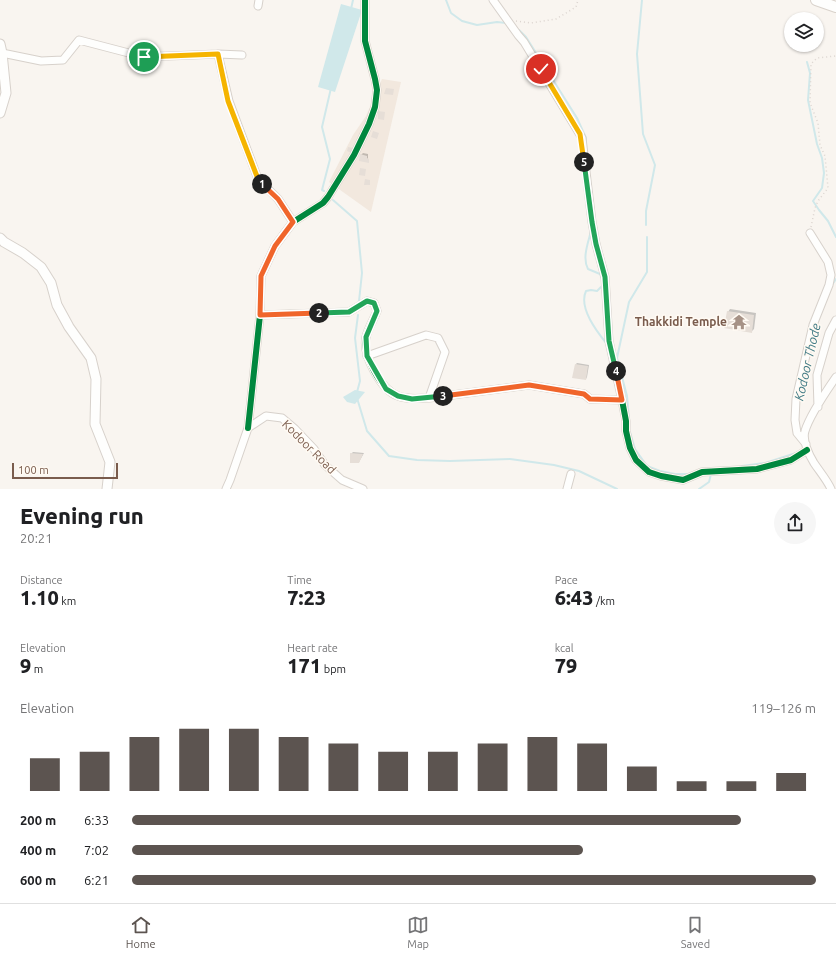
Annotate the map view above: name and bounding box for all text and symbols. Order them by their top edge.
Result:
map controls [784,12,824,52]
button: layers [784,12,824,52]
pin [127,40,161,74]
icon: arrive [133,46,155,68]
pin [524,52,558,86]
icon: check [530,58,552,80]
pin: 5 [574,152,594,172]
text: 5 [581,156,587,168]
pin: 1 [252,174,272,194]
text: 1 [259,178,265,190]
pin: 2 [309,303,329,323]
text: 2 [316,307,322,319]
temple icon: Thakkidi Temple [730,313,748,331]
place label: Thakkidi Temple [635,315,727,328]
water label: Kodoor Thode [791,321,823,402]
pin: 4 [606,361,626,381]
text: 4 [613,365,619,377]
pin: 3 [433,386,453,406]
text: 3 [440,390,446,402]
street label: Kodoor Road [280,417,339,476]
scale bar [12,461,118,480]
text: 100 m [18,464,49,476]
button: share [774,502,816,544]
text: Evening run [20,503,144,528]
text: 20:21 [20,531,53,545]
text: Distance [20,574,63,586]
text: Time [287,574,312,586]
text: Pace [555,574,578,586]
text: 1.10 [20,586,59,609]
text: 7:23 [287,586,326,609]
text: 6:43 [555,586,593,609]
text: km [59,595,76,607]
text: /km [593,595,615,607]
text: Elevation [20,642,66,654]
text: Heart rate [287,642,338,654]
text: kcal [555,642,574,654]
text: 9 [20,654,31,677]
text: 171 [287,654,321,677]
text: 79 [555,654,577,677]
text: m [31,663,43,675]
text: bpm [321,663,346,675]
text: Elevation [20,701,74,715]
text: 119–126 m [751,701,816,715]
text: 200 m [20,813,56,827]
text: 6:33 [84,813,109,827]
text: 400 m [20,843,56,857]
text: 7:02 [84,843,109,857]
text: 600 m [20,873,56,887]
text: 6:21 [84,873,109,887]
tab: Home [126,914,156,950]
tab: Map [407,914,429,950]
tab: Saved [681,914,710,950]

